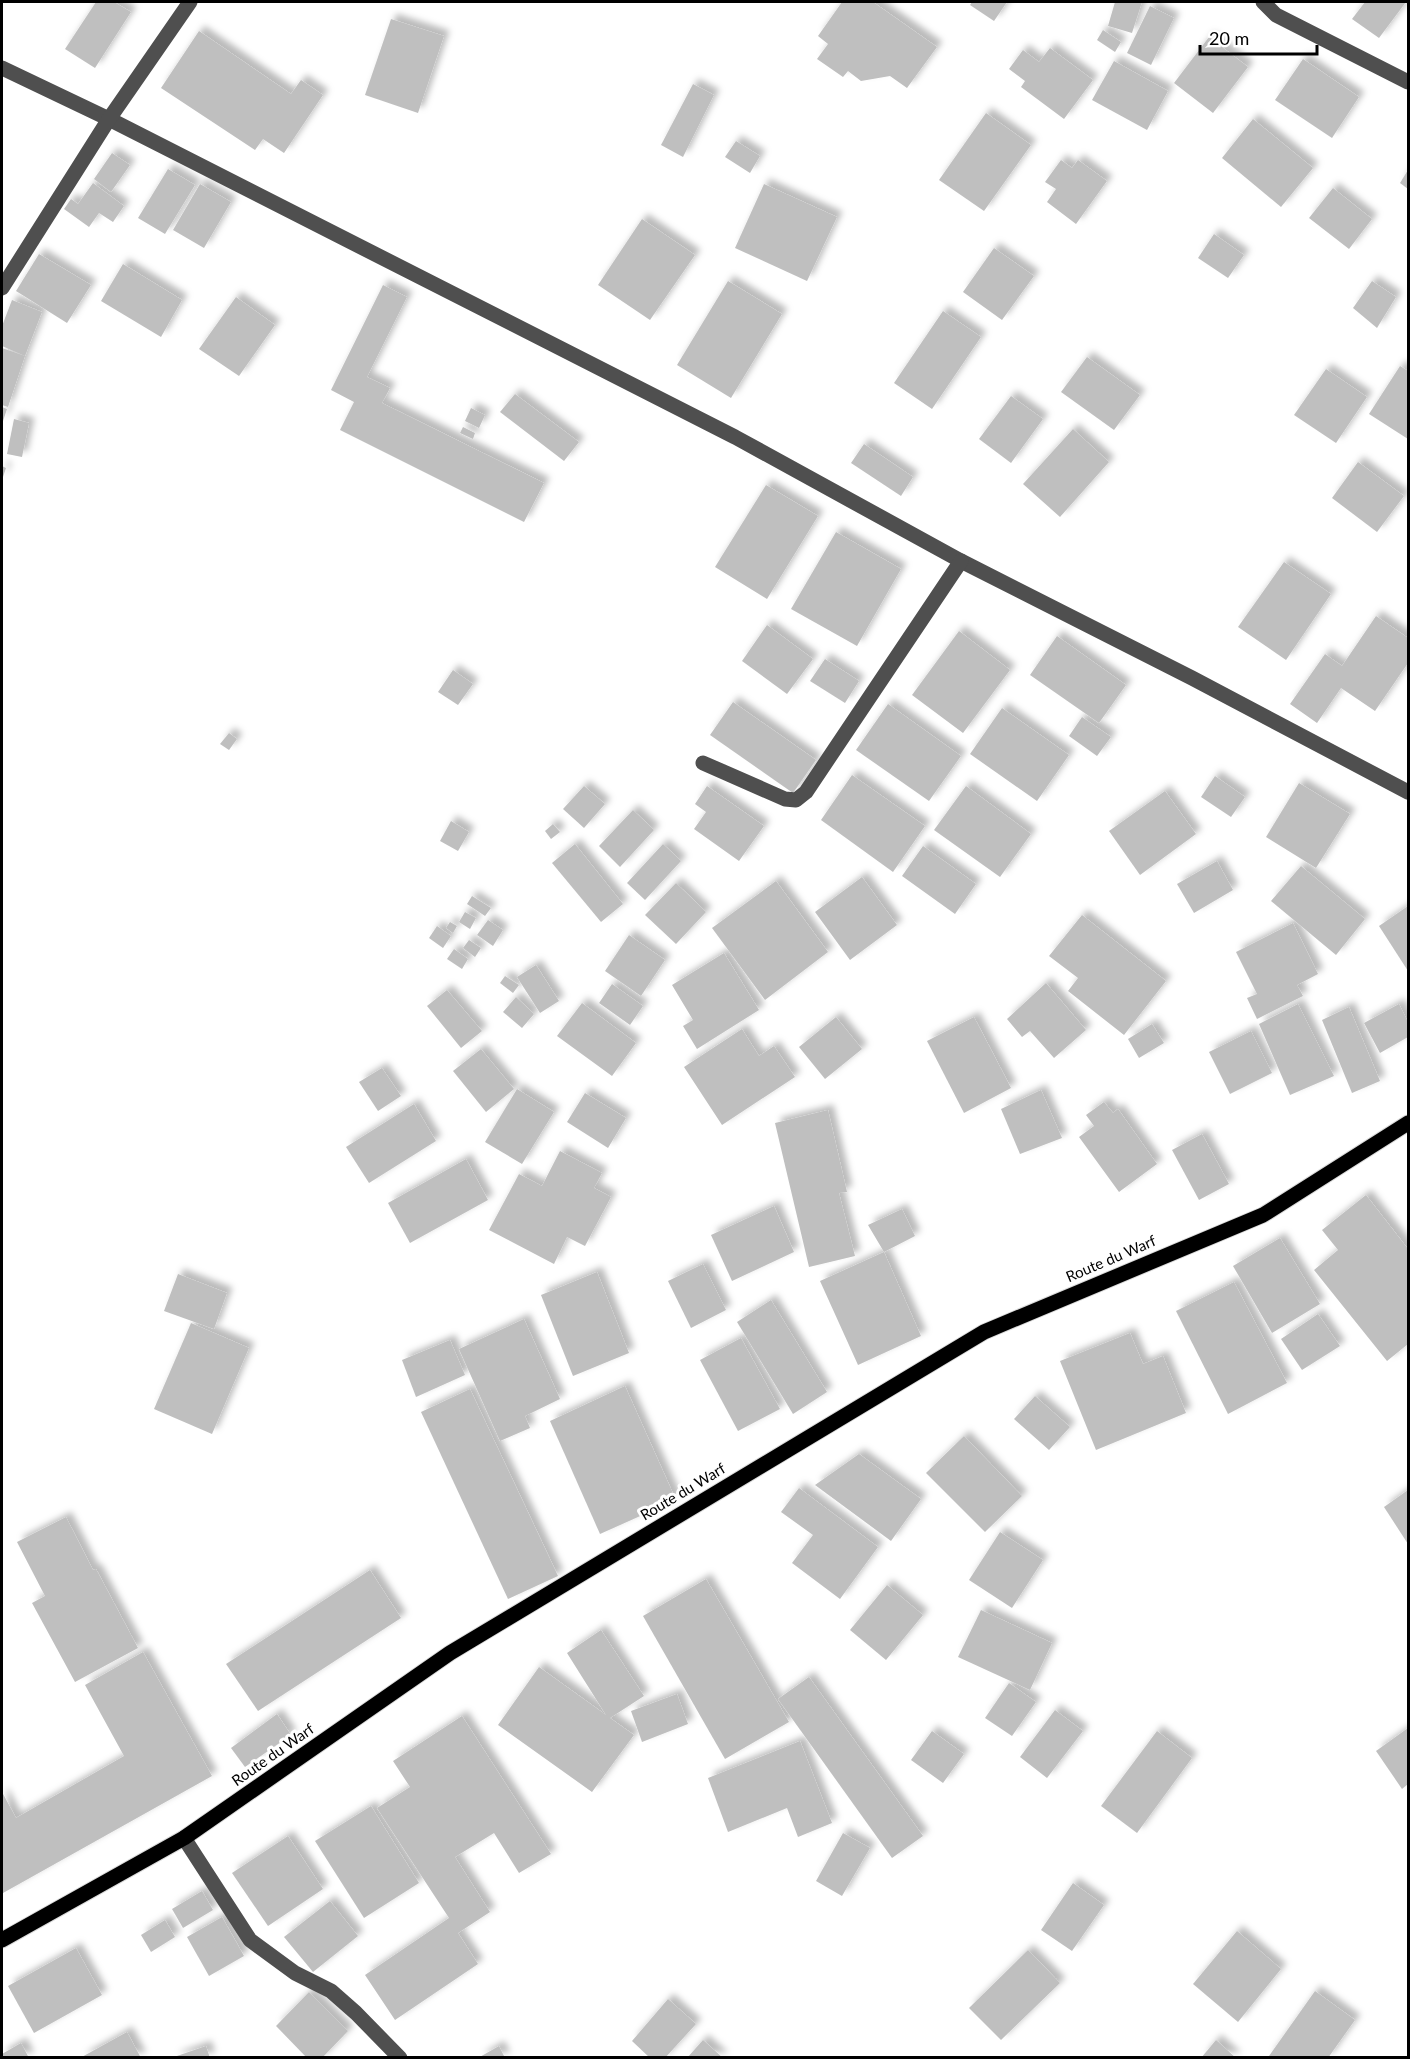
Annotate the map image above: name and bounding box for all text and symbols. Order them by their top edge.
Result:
scale bar [1200,18,1317,56]
text: 20 m [1209,27,1249,49]
street label: Route du Warf [1063,1231,1159,1285]
street label: Route du Warf [637,1458,729,1524]
street label: Route du Warf [228,1719,318,1789]

